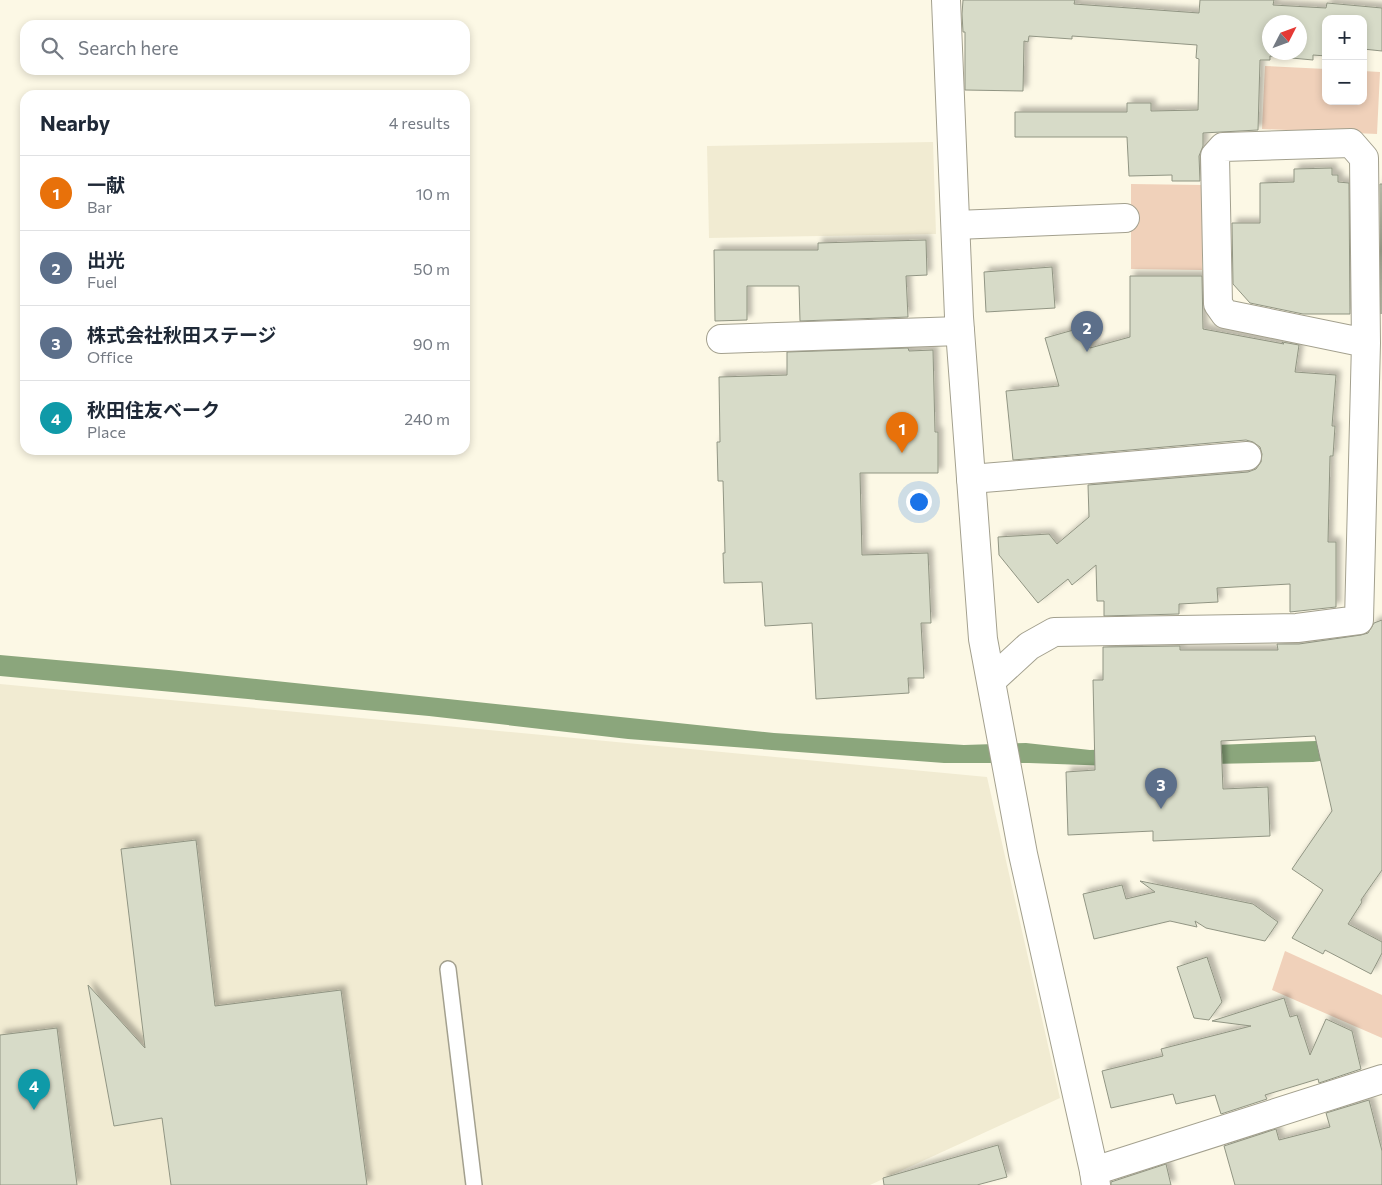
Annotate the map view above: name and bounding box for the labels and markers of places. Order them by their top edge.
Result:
pin: 2 [1071,311,1103,352]
pin: 1 [886,412,918,453]
pin: 3 [1145,768,1177,809]
pin: 4 [18,1069,50,1110]

